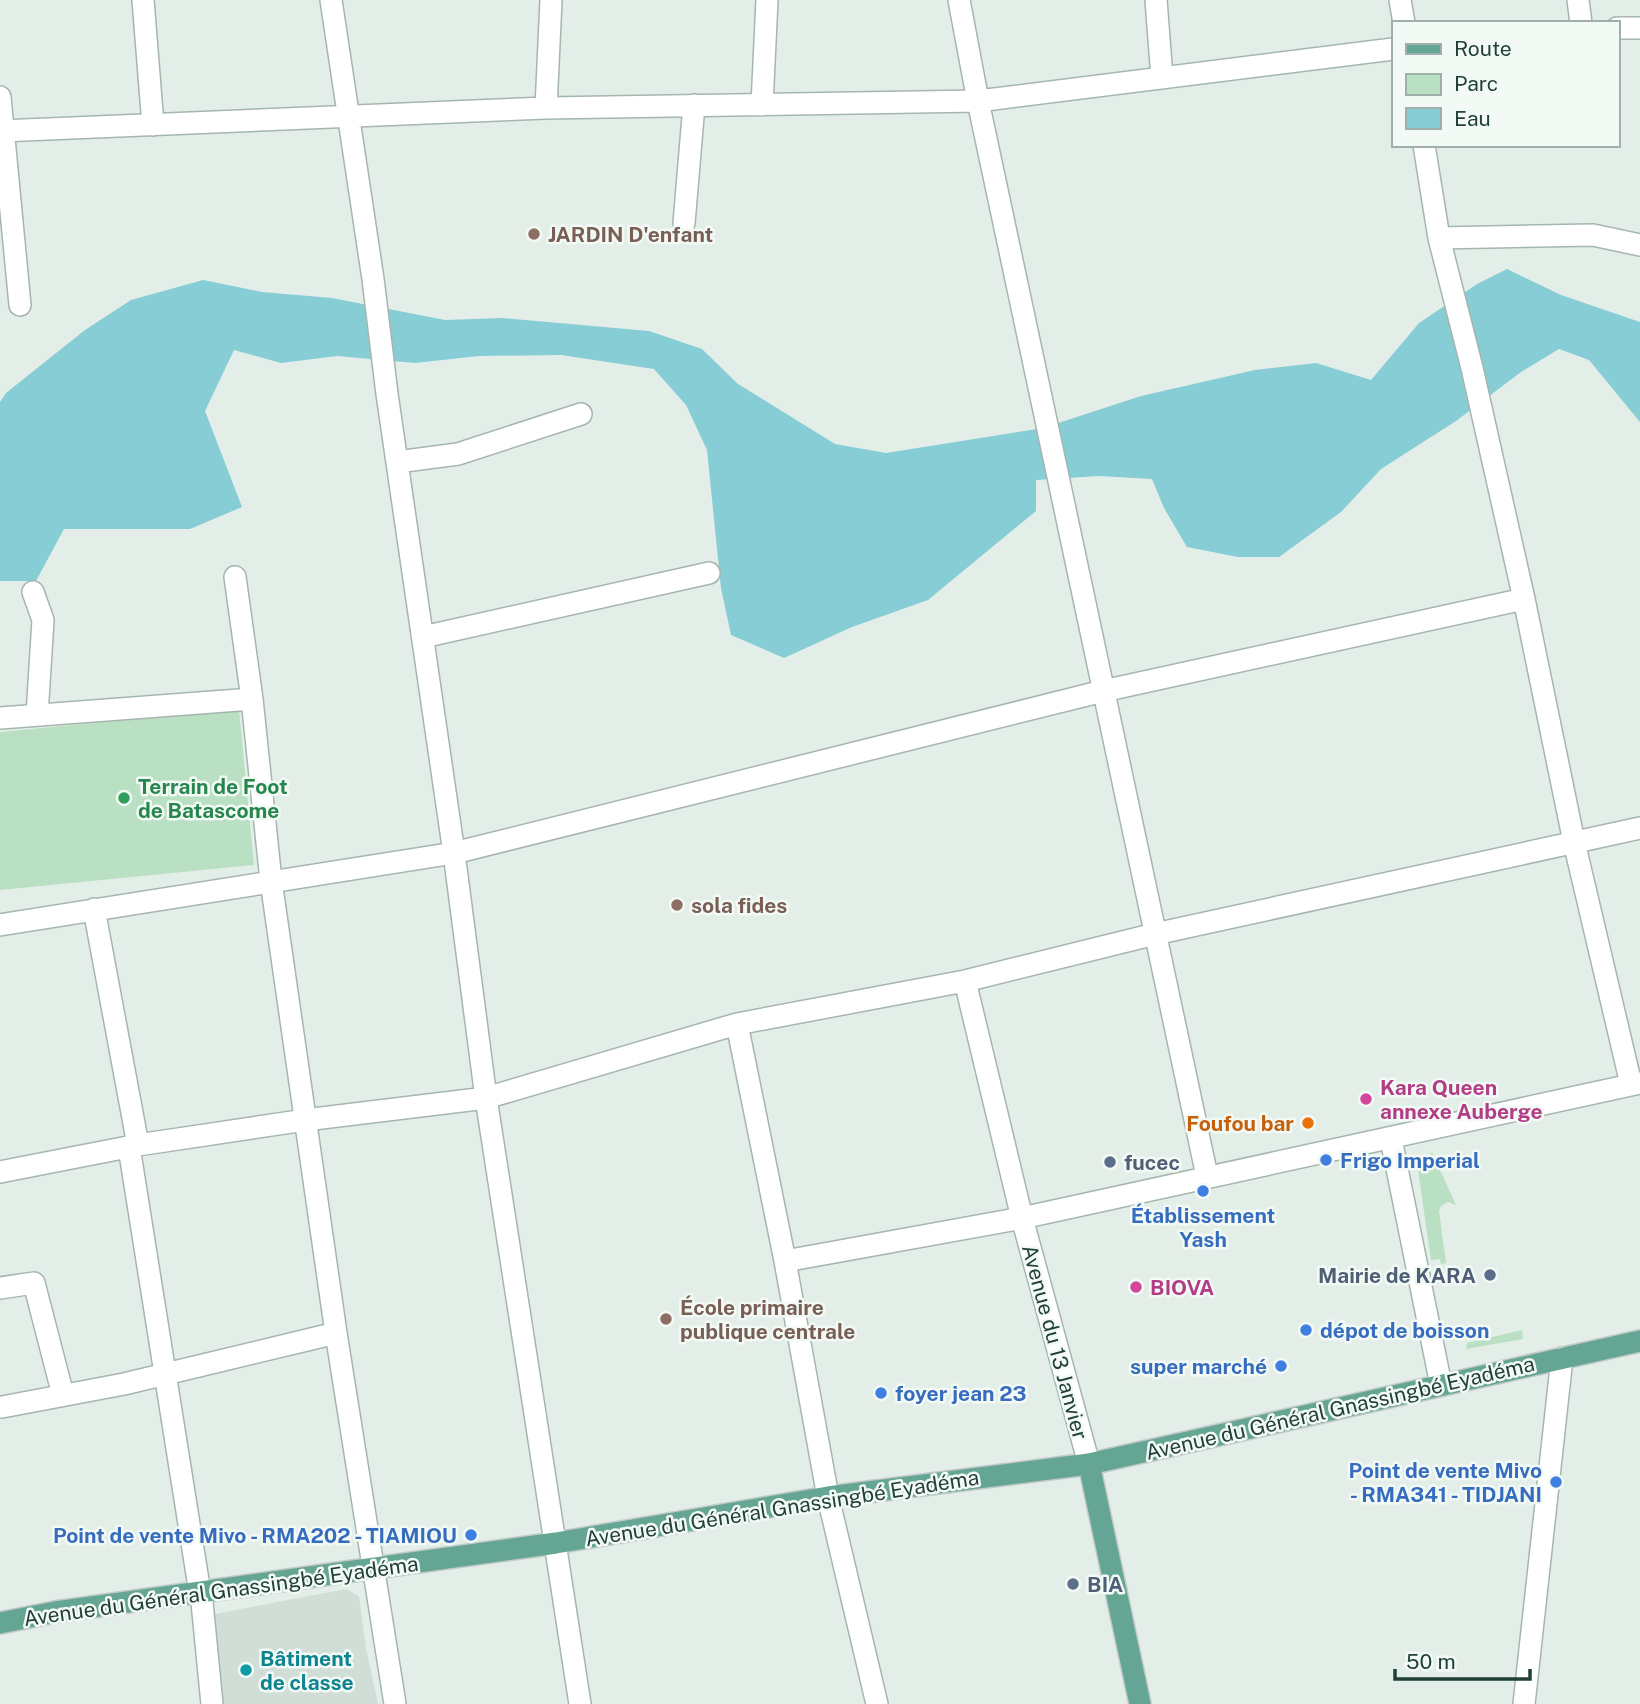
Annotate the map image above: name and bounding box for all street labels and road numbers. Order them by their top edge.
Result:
street label: Avenue du 13 Janvier [1017,1242,1093,1442]
street label: Avenue du Général Gnassingbé Eyadéma [1143,1351,1537,1465]
street label: Avenue du Général Gnassingbé Eyadéma [583,1464,981,1552]
street label: Avenue du Général Gnassingbé Eyadéma [22,1551,420,1631]

